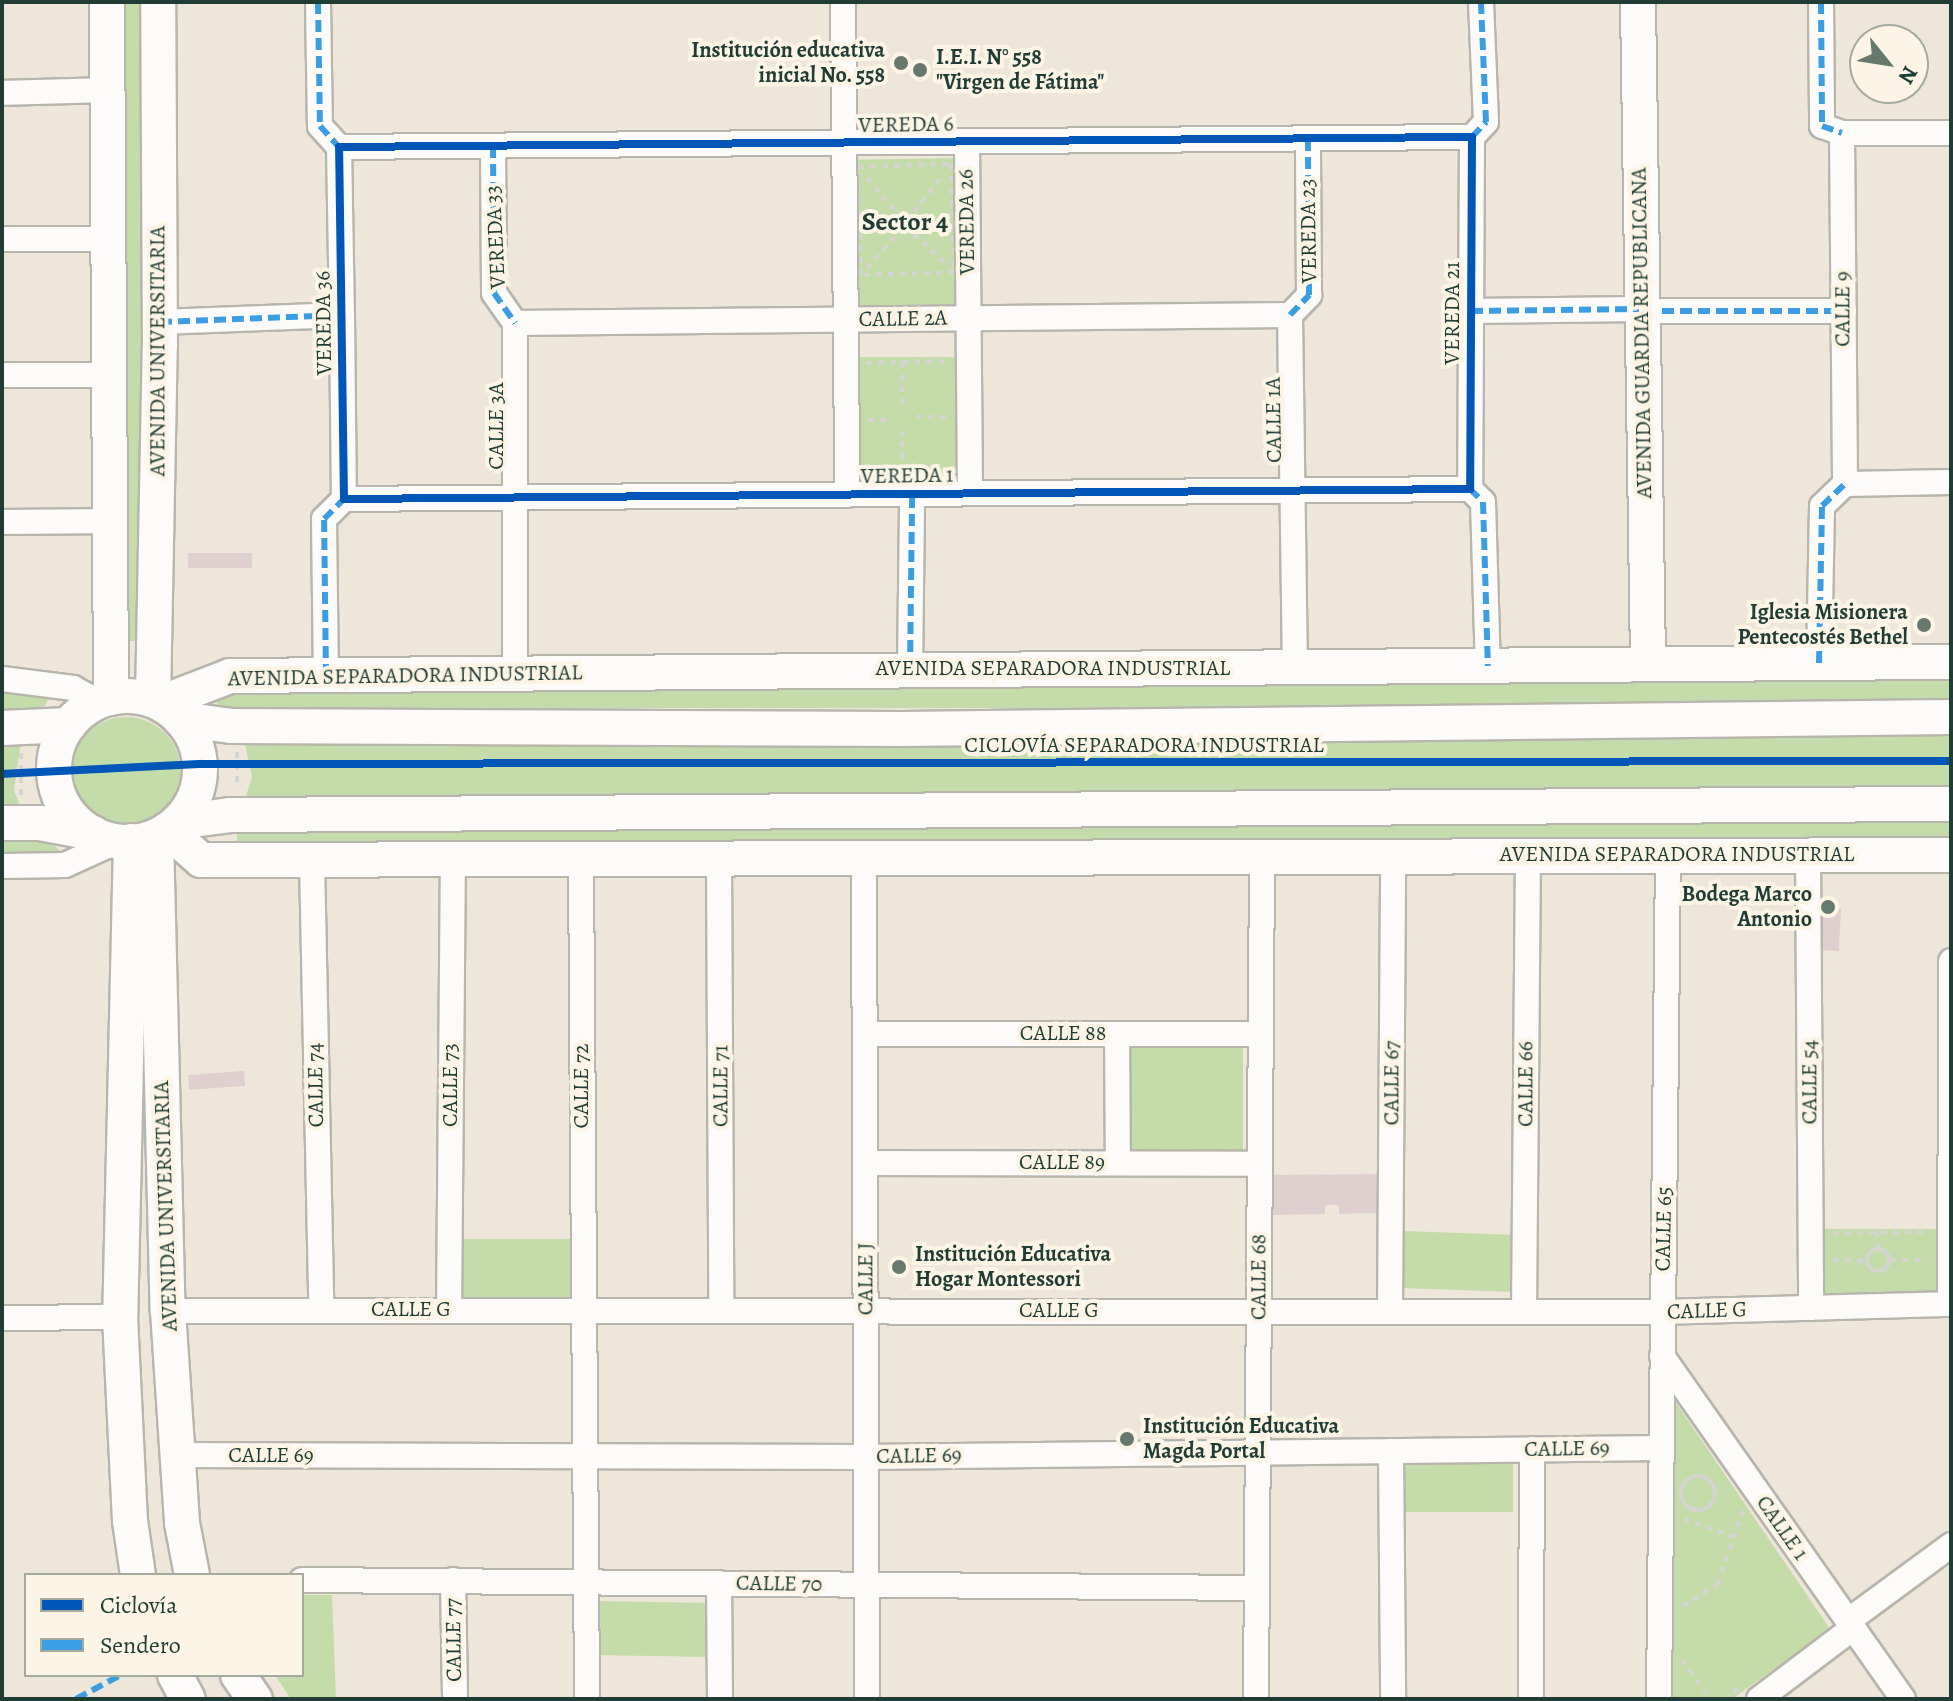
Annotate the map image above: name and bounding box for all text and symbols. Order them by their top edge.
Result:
north arrow [1849,24,1929,104]
place label: Institución educativa inicial No. 558 [691,37,885,88]
place label: I.E.I. N° 558 "Virgen de Fátima" [936,44,1104,96]
marker: Institución educativa inicial No. 558 [892,54,910,72]
marker: I.E.I. N° 558 "Virgen de Fátima" [911,61,929,79]
text: N [1891,61,1925,89]
street label: VEREDA 6 [858,111,954,139]
street label: AVENIDA GUARDIA REPUBLICANA [1626,167,1658,499]
street label: VEREDA 26 [953,169,981,275]
street label: VEREDA 23 [1295,178,1323,284]
street label: VEREDA 33 [480,185,512,289]
district label: Sector 4 [862,206,948,238]
street label: AVENIDA UNIVERSITARIA [145,226,171,476]
street label: VEREDA 21 [1440,261,1466,365]
street label: VEREDA 36 [310,270,338,376]
street label: CALLE 9 [1830,271,1856,347]
street label: CALLE 2A [858,305,948,333]
street label: CALLE 1A [1260,377,1288,463]
street label: CALLE 3A [484,382,510,470]
street label: VEREDA 1 [860,462,954,490]
place label: Iglesia Misionera Pentecostés Bethel [1737,599,1908,650]
marker: Iglesia Misionera Pentecostés Bethel [1915,616,1933,634]
street label: AVENIDA SEPARADORA INDUSTRIAL [876,656,1230,682]
street label: AVENIDA SEPARADORA INDUSTRIAL [228,660,582,692]
street label: CICLOVÍA SEPARADORA INDUSTRIAL [964,733,1324,759]
street label: AVENIDA SEPARADORA INDUSTRIAL [1500,842,1854,868]
place label: Bodega Marco Antonio [1682,881,1812,932]
marker: Bodega Marco Antonio [1819,898,1837,916]
street label: CALLE 88 [1020,1021,1106,1047]
street label: CALLE 54 [1797,1040,1823,1124]
street label: CALLE 67 [1379,1041,1405,1125]
street label: CALLE 66 [1513,1041,1539,1127]
street label: CALLE 74 [302,1042,330,1128]
street label: CALLE 73 [438,1043,464,1127]
street label: CALLE 72 [569,1043,595,1129]
street label: CALLE 71 [708,1045,734,1127]
street label: AVENIDA UNIVERSITARIA [148,1080,184,1332]
street label: CALLE 89 [1019,1150,1105,1176]
street label: CALLE 65 [1650,1186,1678,1272]
street label: CALLE 68 [1246,1234,1272,1320]
place label: Institución Educativa Hogar Montessori [915,1241,1111,1292]
street label: CALLE J [853,1243,879,1315]
marker: Institución Educativa Hogar Montessori [890,1258,908,1276]
street label: CALLE G [1667,1296,1747,1326]
street label: CALLE G [371,1297,451,1323]
street label: CALLE G [1019,1298,1099,1324]
place label: Institución Educativa Magda Portal [1143,1413,1339,1464]
marker: Institución Educativa Magda Portal [1118,1430,1136,1448]
street label: CALLE 69 [1524,1435,1610,1463]
street label: CALLE 69 [876,1442,962,1470]
street label: CALLE 69 [228,1443,314,1469]
street label: CALLE 1 [1750,1491,1814,1565]
street label: CALLE 70 [736,1570,822,1598]
legend [24,1573,304,1677]
text: Ciclovía [100,1589,178,1621]
street label: CALLE 77 [440,1598,468,1682]
text: Sendero [100,1629,181,1661]

